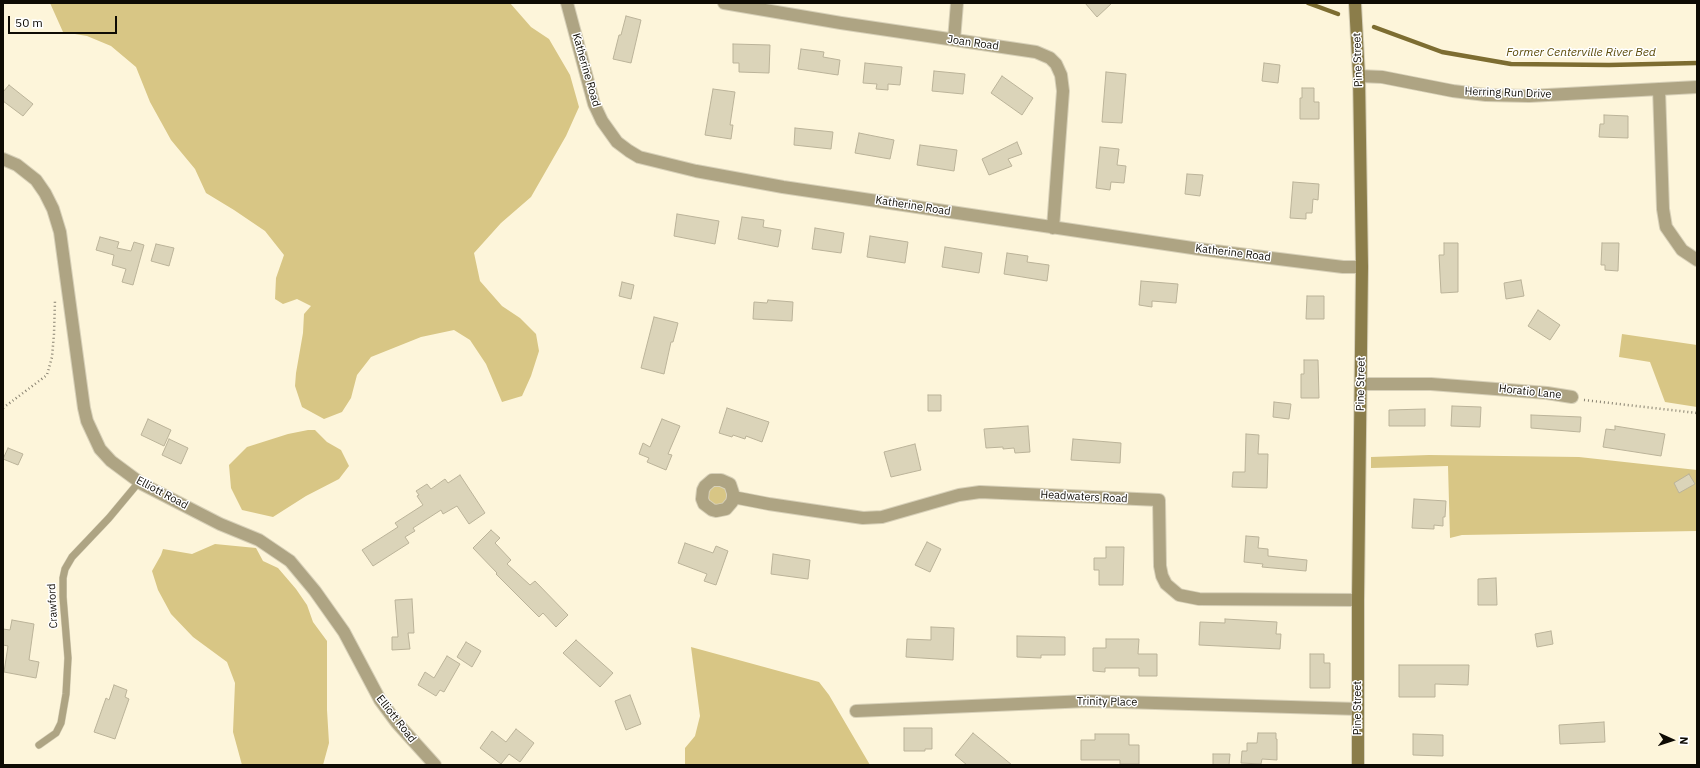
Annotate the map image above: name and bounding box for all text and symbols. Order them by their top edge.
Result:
scale bar [10,8,119,34]
text: 50 m [15,15,43,30]
street label: Katherine Road [569,32,603,108]
street label: Joan Road [946,33,1000,53]
street label: Pine Street [1350,33,1366,87]
water label: Former Centerville River Bed [1506,46,1656,60]
street label: Herring Run Drive [1464,85,1552,101]
street label: Katherine Road [875,194,951,218]
street label: Katherine Road [1195,242,1271,264]
street label: Pine Street [1354,357,1368,411]
street label: Horatio Lane [1498,382,1562,402]
street label: Elliott Road [134,474,190,512]
street label: Headwaters Road [1040,488,1128,506]
street label: Crawford [45,583,61,629]
street label: Pine Street [1351,681,1365,735]
street label: Elliott Road [373,693,419,745]
street label: Trinity Place [1077,695,1137,709]
north arrow [1652,720,1692,760]
text: N [1677,736,1691,745]

